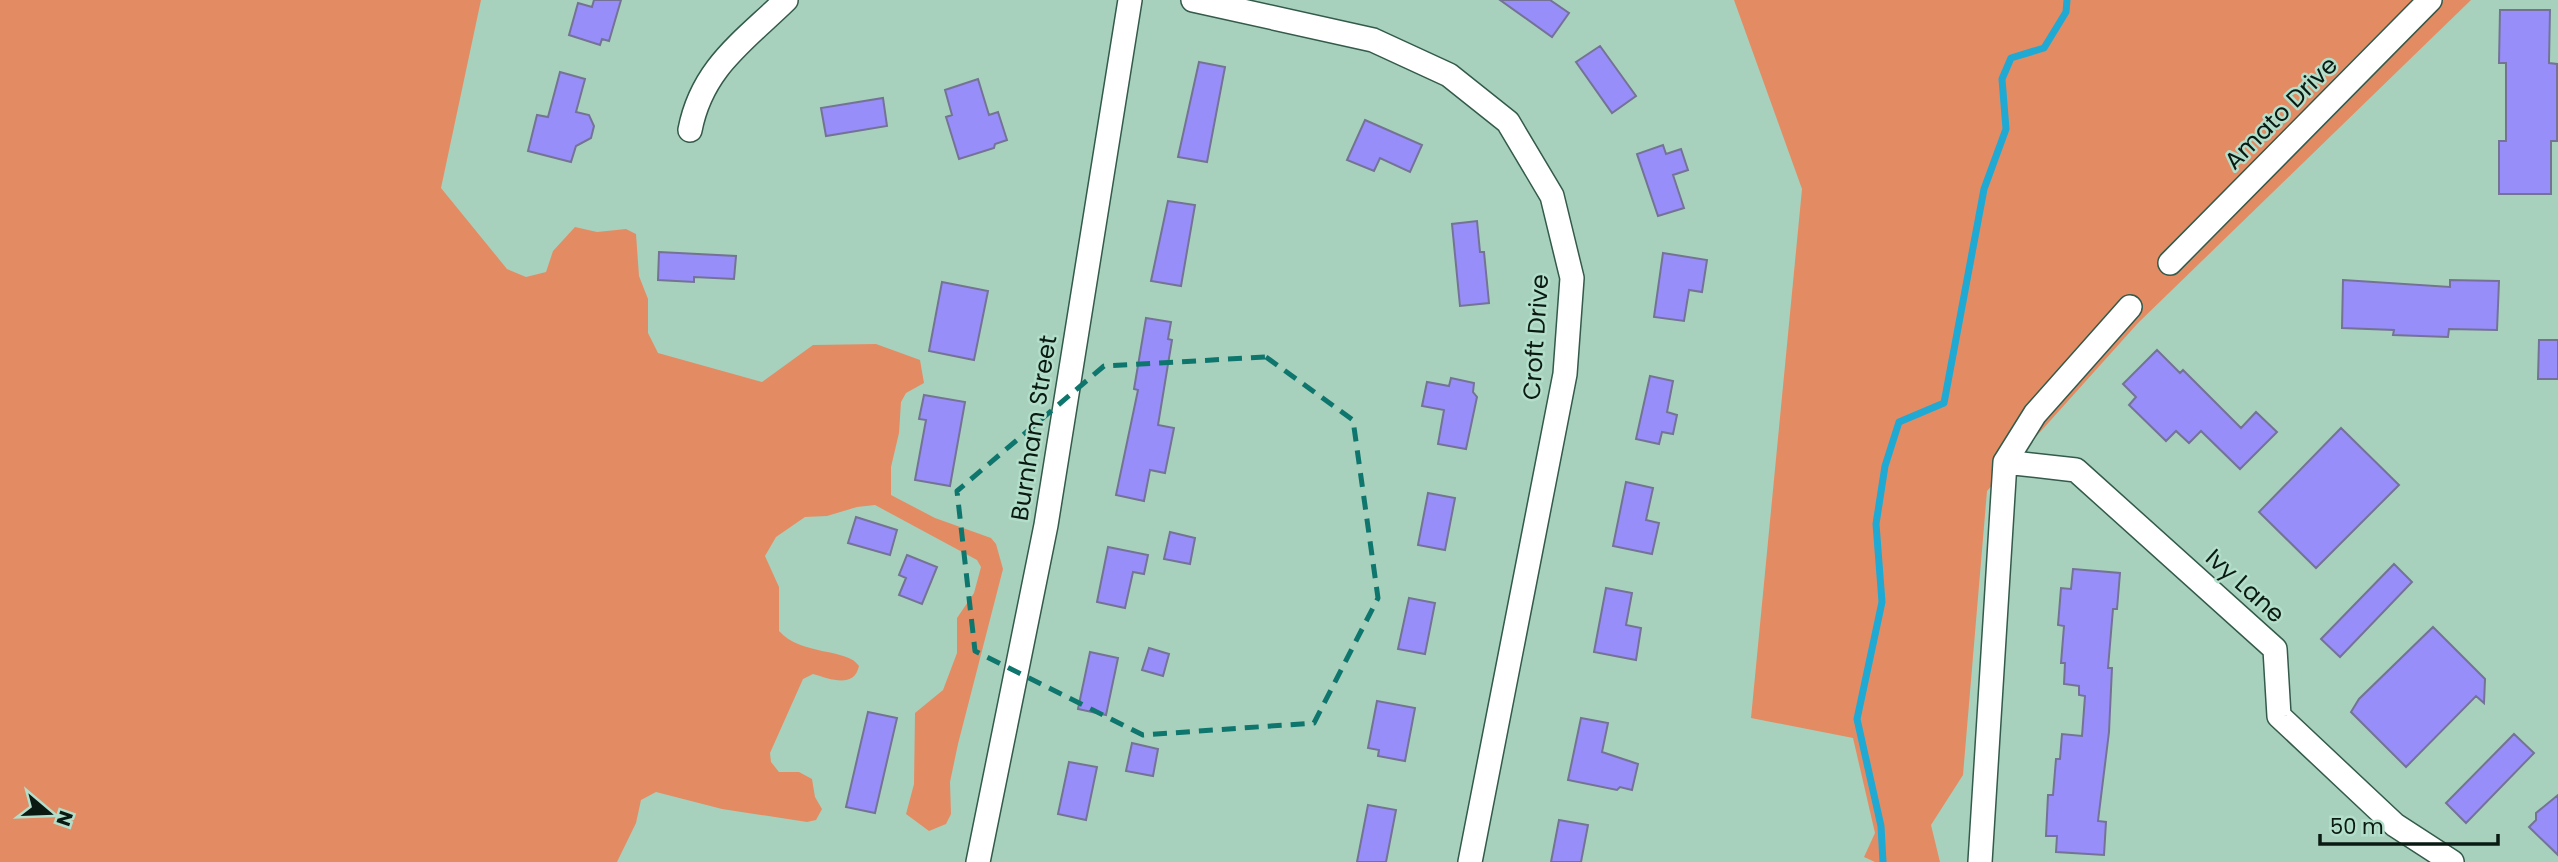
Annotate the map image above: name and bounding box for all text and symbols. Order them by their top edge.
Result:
street label: Amato Drive [2217,49,2345,177]
street label: Croft Drive [1515,273,1556,401]
street label: Burnham Street [1003,333,1064,523]
street label: Ivy Lane [2199,541,2292,630]
north arrow [14,778,84,848]
scale bar [2320,802,2498,846]
text: N [50,807,80,830]
text: 50 m [2330,812,2384,841]

